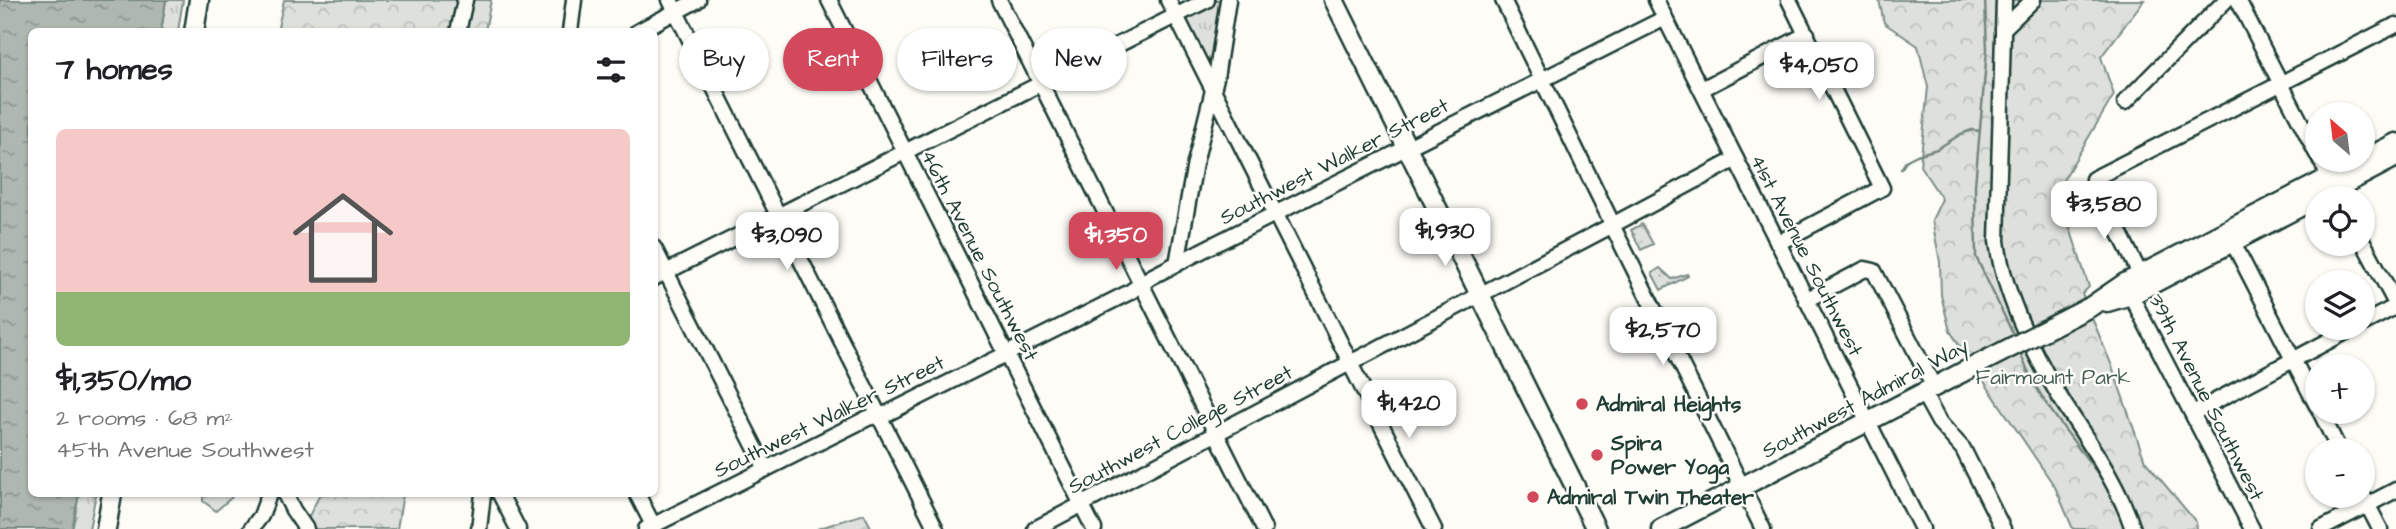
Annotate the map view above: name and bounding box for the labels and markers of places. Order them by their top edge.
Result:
pin: $4,050 [1762,42,1876,102]
pin: $3,580 [2047,182,2161,241]
pin: $1,930 [1388,208,1502,268]
pin: $3,090 [730,212,844,272]
pin: $1,350 [1059,212,1173,272]
pin: $2,570 [1606,308,1720,367]
pin: $1,420 [1352,380,1466,440]
place label: Admiral Heights [1596,390,1742,421]
marker: Admiral Heights [1574,396,1590,412]
place label: Spira Power Yoga [1610,429,1729,484]
marker: Spira Power Yoga [1589,447,1605,463]
place label: Admiral Twin Theater [1547,483,1754,512]
marker: Admiral Twin Theater [1525,489,1541,505]

